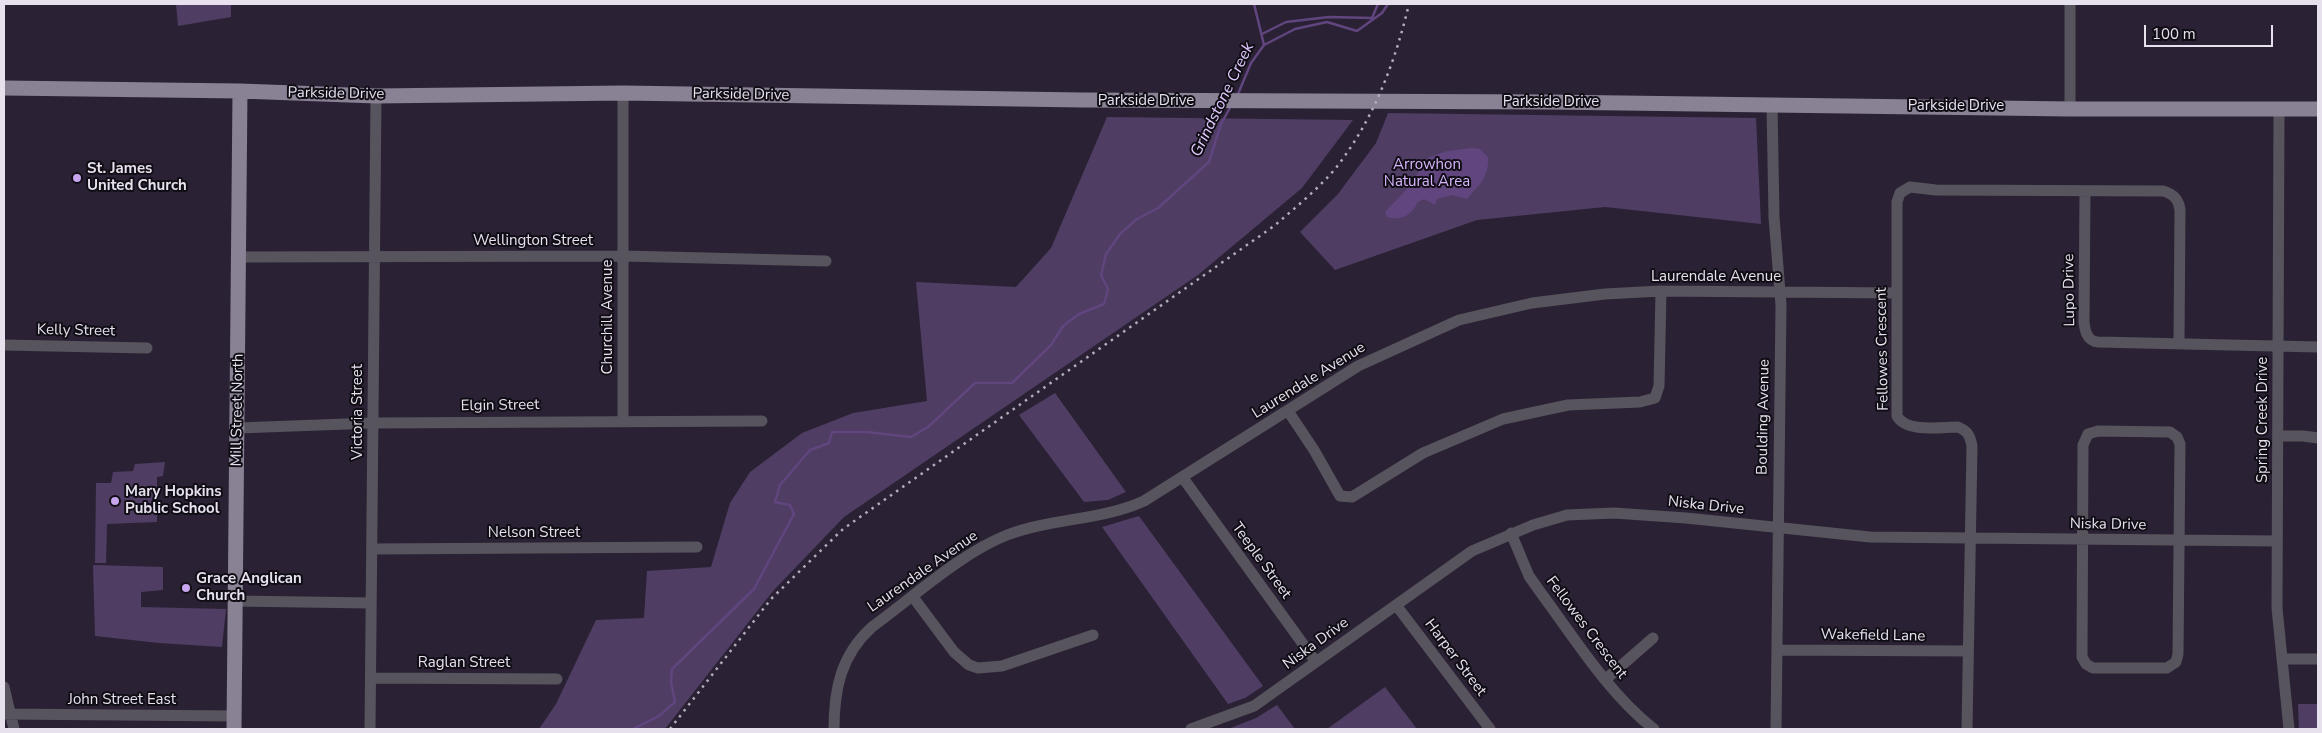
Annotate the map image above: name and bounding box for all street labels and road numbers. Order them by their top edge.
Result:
street label: Parkside Drive [288,84,384,104]
street label: Parkside Drive [693,85,789,105]
street label: Parkside Drive [1098,92,1194,110]
street label: Parkside Drive [1503,93,1599,111]
street label: Parkside Drive [1908,97,2004,115]
street label: Wellington Street [473,232,593,250]
street label: Lupo Drive [2060,253,2080,327]
street label: Churchill Avenue [599,259,617,375]
street label: Laurendale Avenue [1651,268,1781,286]
street label: Fellowes Crescent [1873,287,1893,411]
street label: Kelly Street [37,321,115,341]
street label: Laurendale Avenue [1249,339,1369,423]
street label: Mill Street North [228,353,248,467]
street label: Spring Creek Drive [2254,357,2272,483]
street label: Boulding Avenue [1754,359,1774,475]
street label: Victoria Street [349,364,367,460]
street label: Elgin Street [461,396,539,416]
street label: Niska Drive [1667,493,1745,519]
street label: Niska Drive [2070,515,2146,535]
street label: Teeple Street [1227,519,1295,603]
street label: Nelson Street [488,524,580,542]
street label: Laurendale Avenue [864,527,982,617]
street label: Fellowes Crescent [1542,573,1630,683]
street label: Niska Drive [1280,614,1352,674]
street label: Harper Street [1420,616,1490,700]
street label: Wakefield Lane [1820,626,1926,646]
street label: Raglan Street [418,654,510,672]
street label: John Street East [68,691,176,709]

